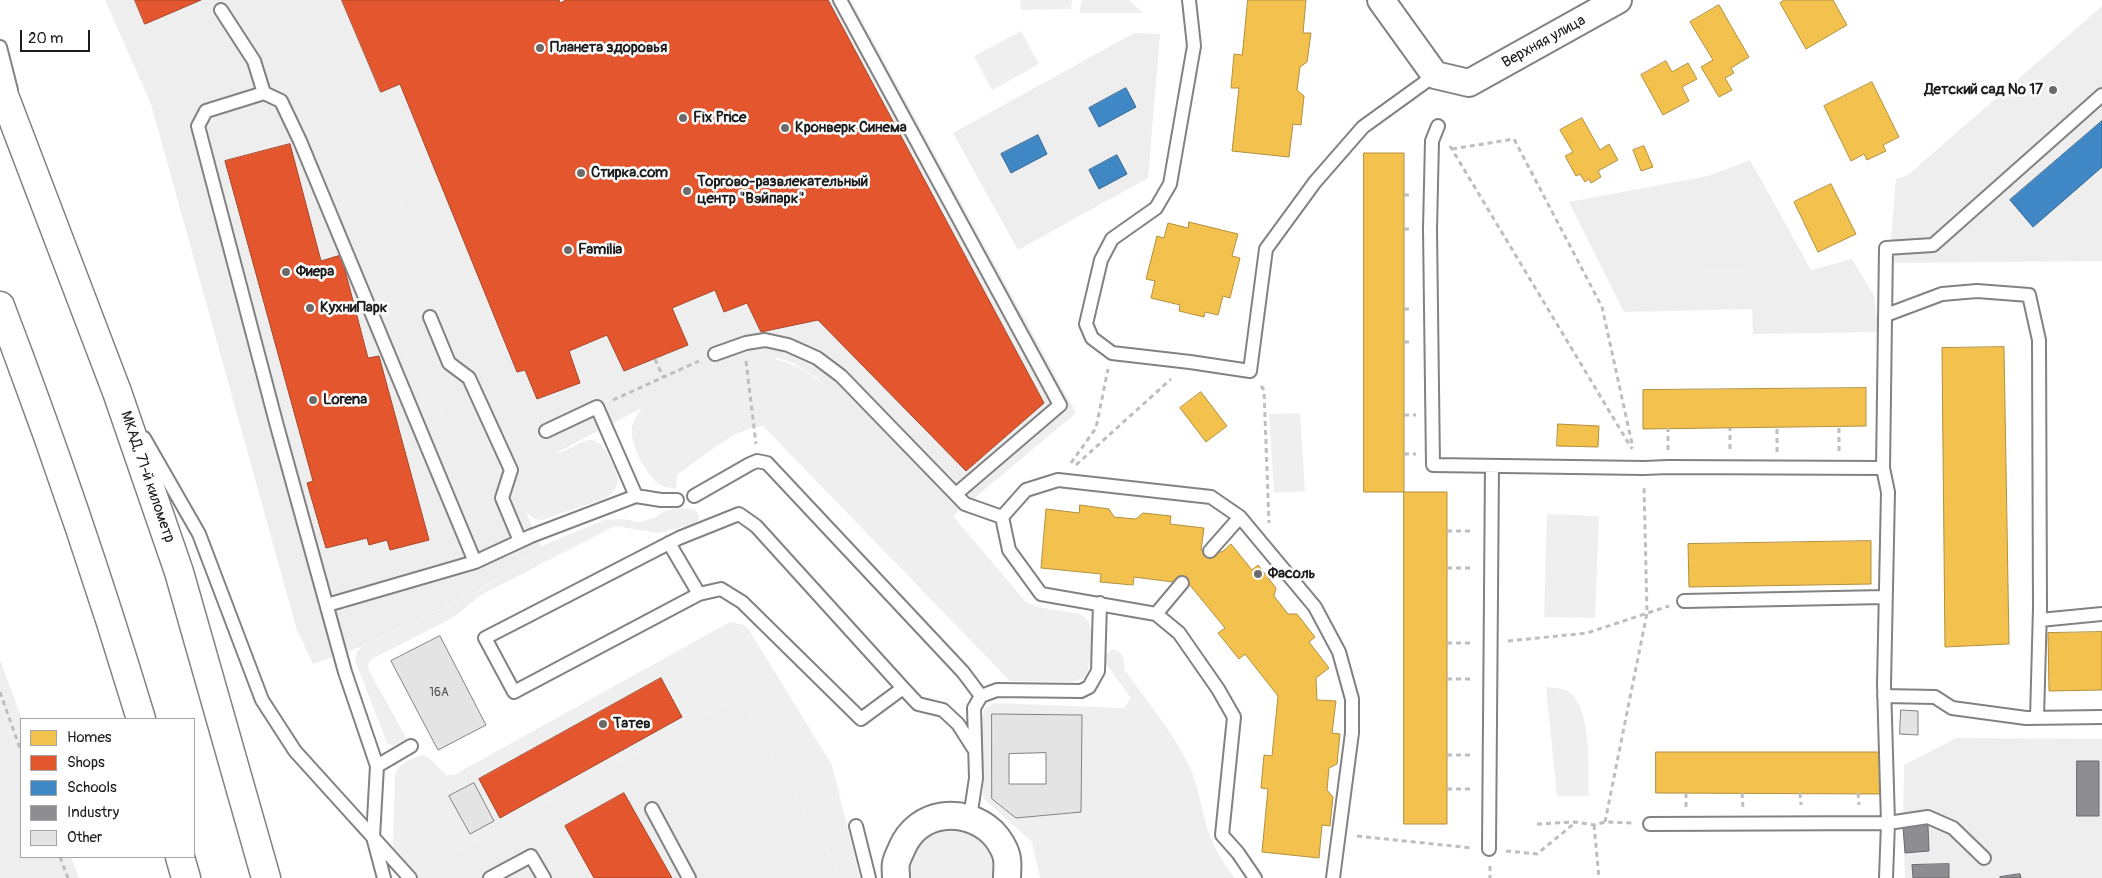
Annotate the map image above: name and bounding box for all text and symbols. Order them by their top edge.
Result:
street label: Верхняя улица [1499,12,1589,72]
scale bar [22,20,92,52]
text: 20 m [28,29,63,48]
place label: Планета здоровья [550,39,667,57]
marker: Планета здоровья [534,42,546,54]
place label: Детский сад № 17 [1925,81,2043,99]
marker: Детский сад № 17 [2047,84,2059,96]
place label: Fix Price [693,109,746,127]
marker: Fix Price [677,112,689,124]
place label: Кронверк Синема [795,119,907,137]
marker: Кронверк Синема [779,122,791,134]
place label: Стирка.com [591,164,668,182]
marker: Стирка.com [575,167,587,179]
place label: Торгово-развлекательный центр "Вэйпарк" [697,173,868,208]
marker: Торгово-развлекательный центр "Вэйпарк" [681,185,693,197]
place label: Familia [578,241,622,259]
marker: Familia [562,244,574,256]
place label: Фиера [296,263,334,281]
marker: Фиера [280,266,292,278]
place label: КухниПарк [320,299,387,317]
marker: КухниПарк [304,302,316,314]
place label: Lorena [323,391,367,409]
marker: Lorena [307,394,319,406]
street label: МКАД, 71-й километр [116,409,178,545]
place label: Фасоль [1268,565,1315,583]
marker: Фасоль [1252,568,1264,580]
house number: 16А [429,686,449,700]
place label: Татев [613,715,651,733]
legend [20,718,195,858]
marker: Татев [597,718,609,730]
text: Homes [67,728,112,747]
text: Shops [67,753,105,772]
text: Schools [67,778,117,797]
text: Industry [67,803,119,822]
text: Other [67,828,102,847]

